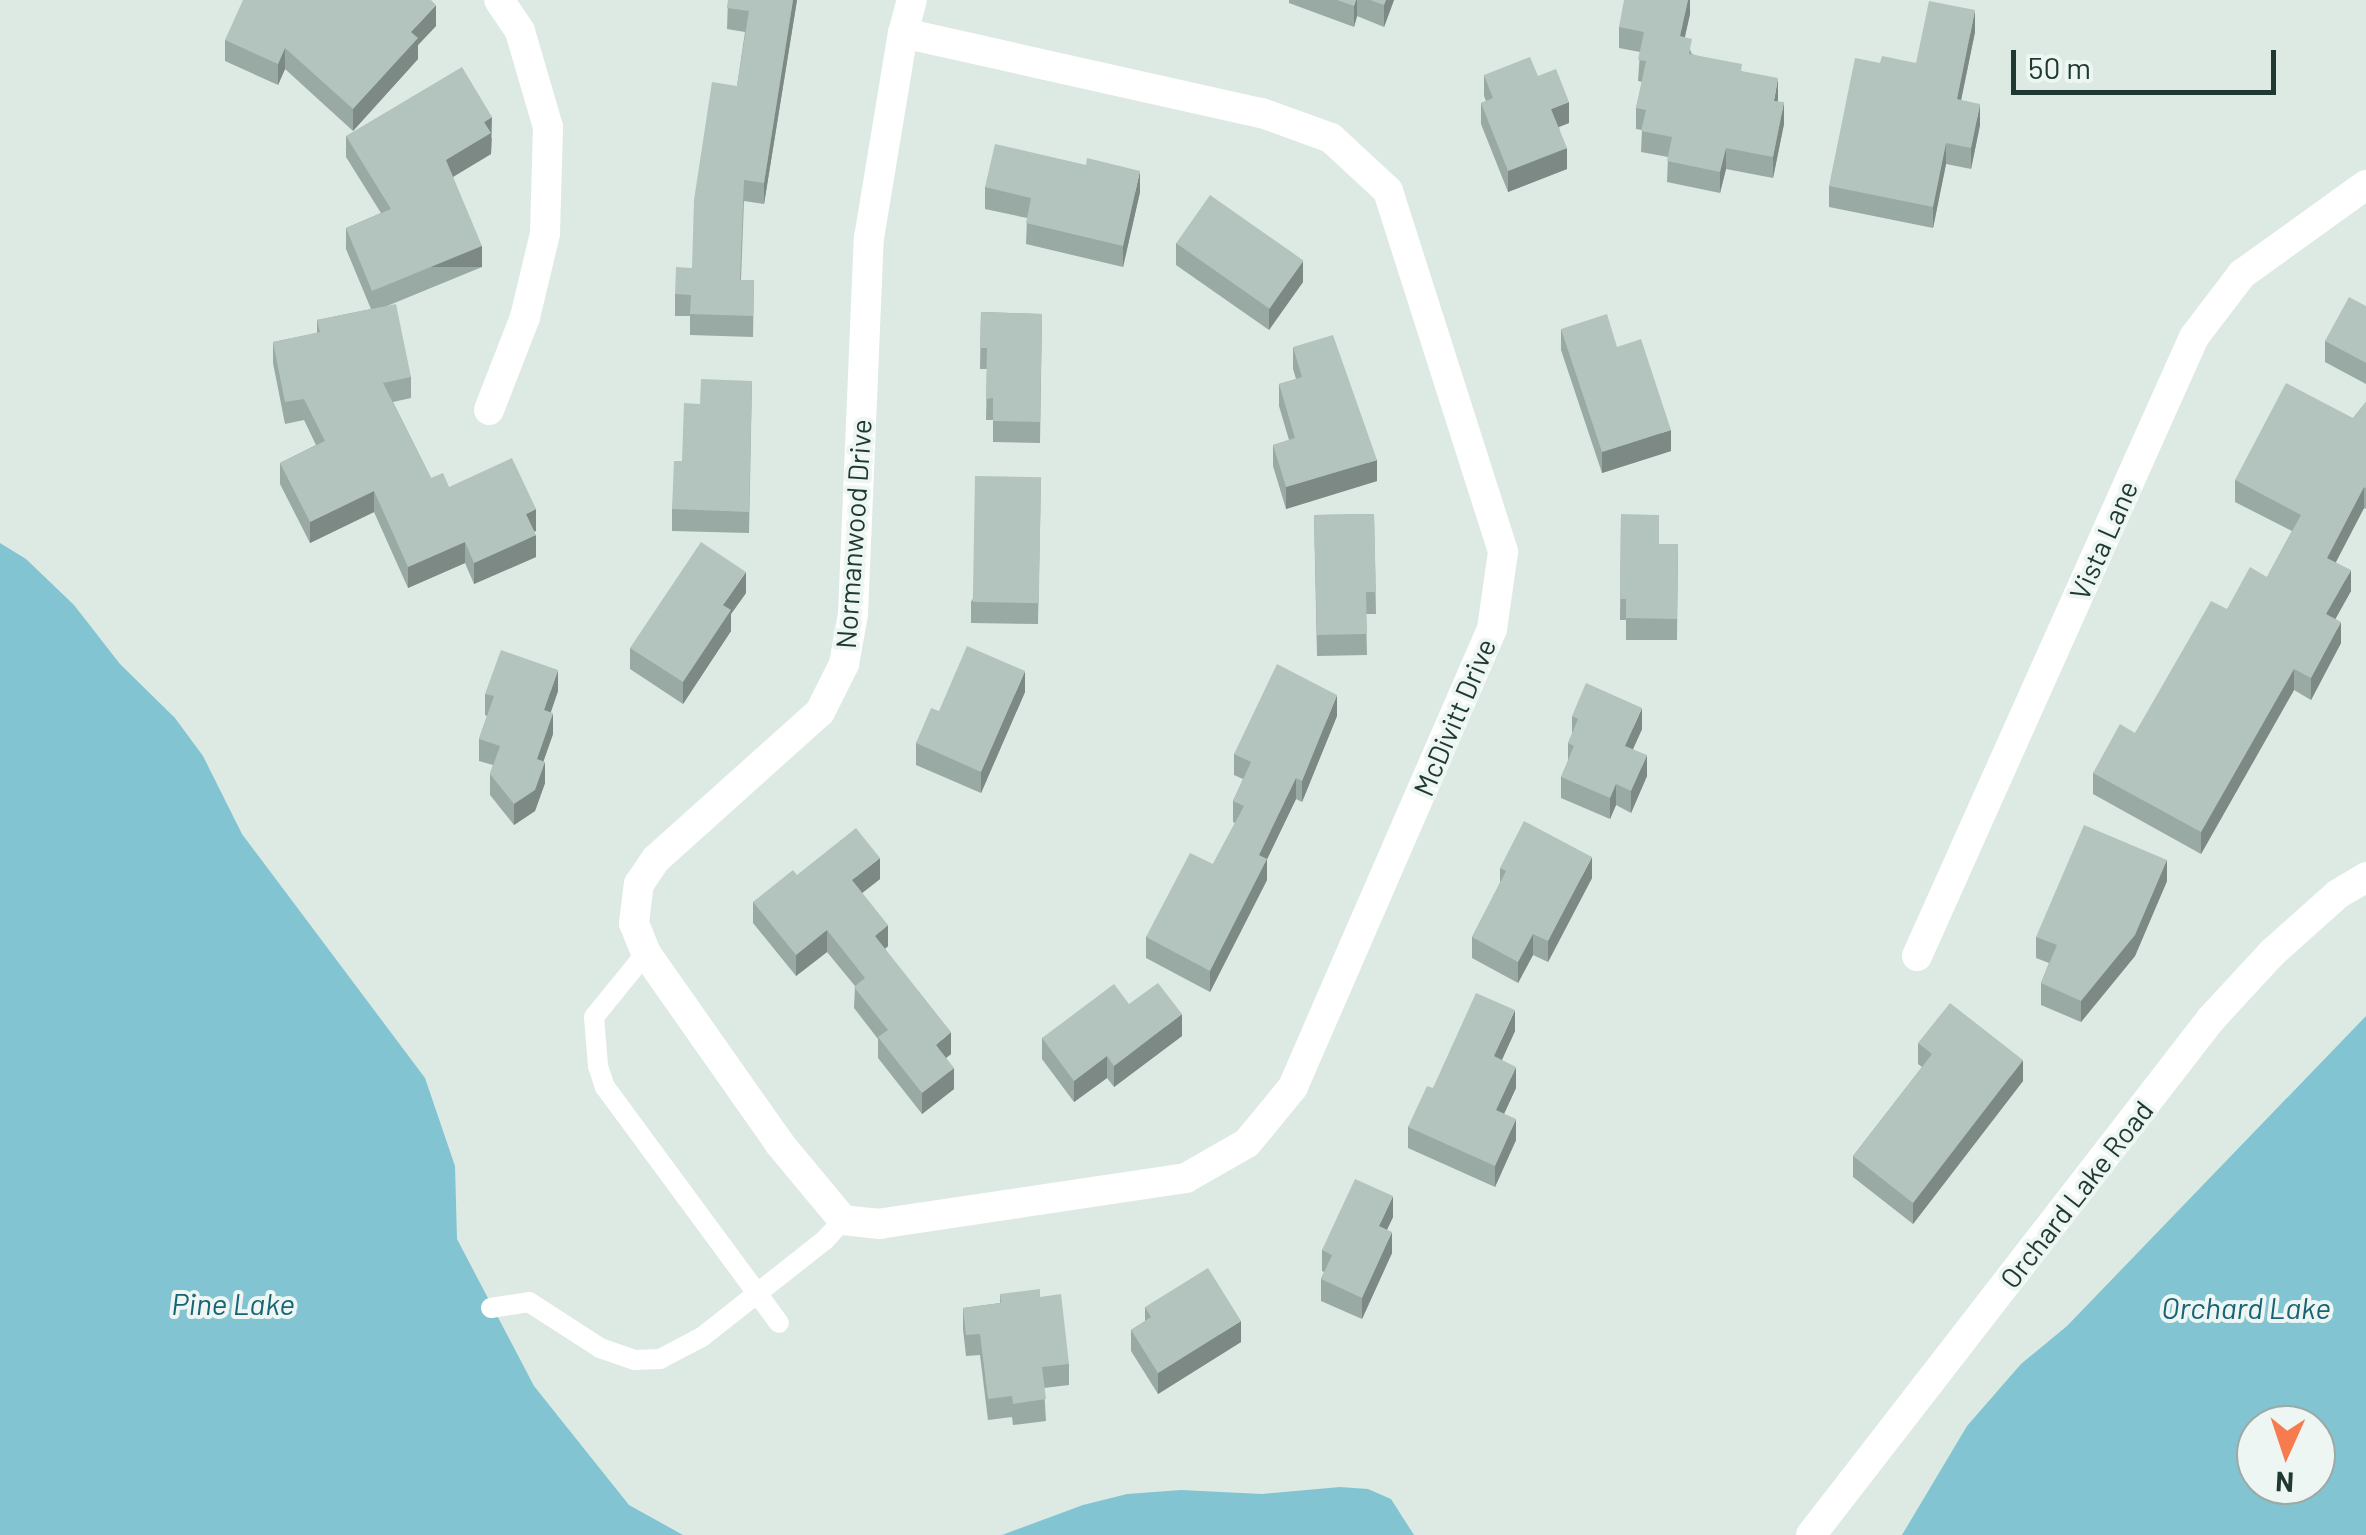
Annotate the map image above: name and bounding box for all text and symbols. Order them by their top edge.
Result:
scale bar [2016,30,2281,92]
text: 50 m [2028,49,2091,85]
street label: Normanwood Drive [828,418,878,650]
street label: Vista Lane [2062,475,2144,605]
street label: McDivitt Drive [1406,633,1502,801]
street label: Orchard Lake Road [1992,1094,2160,1294]
water label: Pine Lake [171,1285,295,1321]
water label: Orchard Lake [2161,1289,2331,1325]
north arrow [2236,1405,2336,1505]
text: N [2274,1465,2295,1500]

